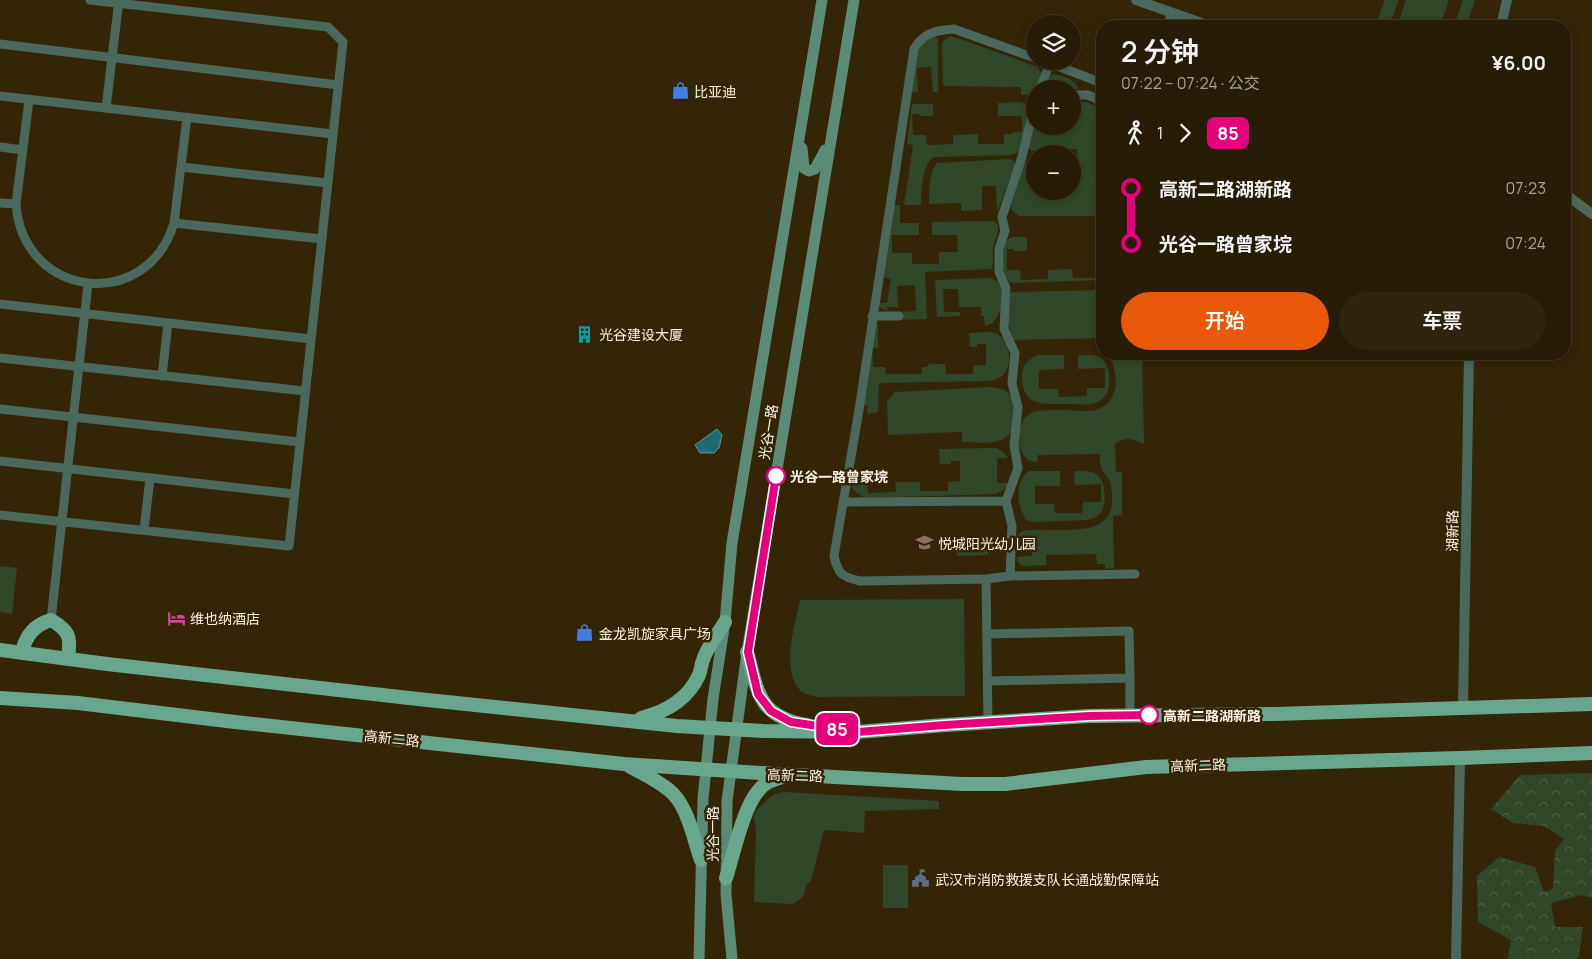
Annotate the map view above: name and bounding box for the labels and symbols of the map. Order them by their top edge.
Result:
shop icon: 比亚迪 [670,81,690,101]
place label: 比亚迪 [694,82,736,101]
building icon: 光谷建设大厦 [575,324,595,344]
place label: 光谷建设大厦 [599,325,683,344]
street label: 光谷一路 [754,403,782,461]
marker: 光谷一路曾家垸 [766,466,786,486]
place label: 光谷一路曾家垸 [790,467,888,486]
street label: 湖新路 [1442,510,1462,552]
school or university icon: 悦城阳光幼儿园 [914,533,934,553]
place label: 悦城阳光幼儿园 [938,534,1036,553]
hotel icon: 维也纳酒店 [166,608,186,628]
place label: 维也纳酒店 [190,609,260,628]
shop icon: 金龙凯旋家具广场 [575,623,595,643]
place label: 金龙凯旋家具广场 [599,624,711,643]
marker: 高新二路湖新路 [1139,705,1159,725]
place label: 高新二路湖新路 [1163,706,1261,725]
line badge: 85 [814,713,860,745]
street label: 高新二路 [363,726,421,750]
street label: 高新二路 [1170,755,1226,775]
street label: 高新二路 [767,765,823,785]
street label: 光谷一路 [703,806,722,862]
public building icon: 武汉市消防救援支队长通战勤保障站 [911,869,931,889]
place label: 武汉市消防救援支队长通战勤保障站 [935,870,1159,889]

